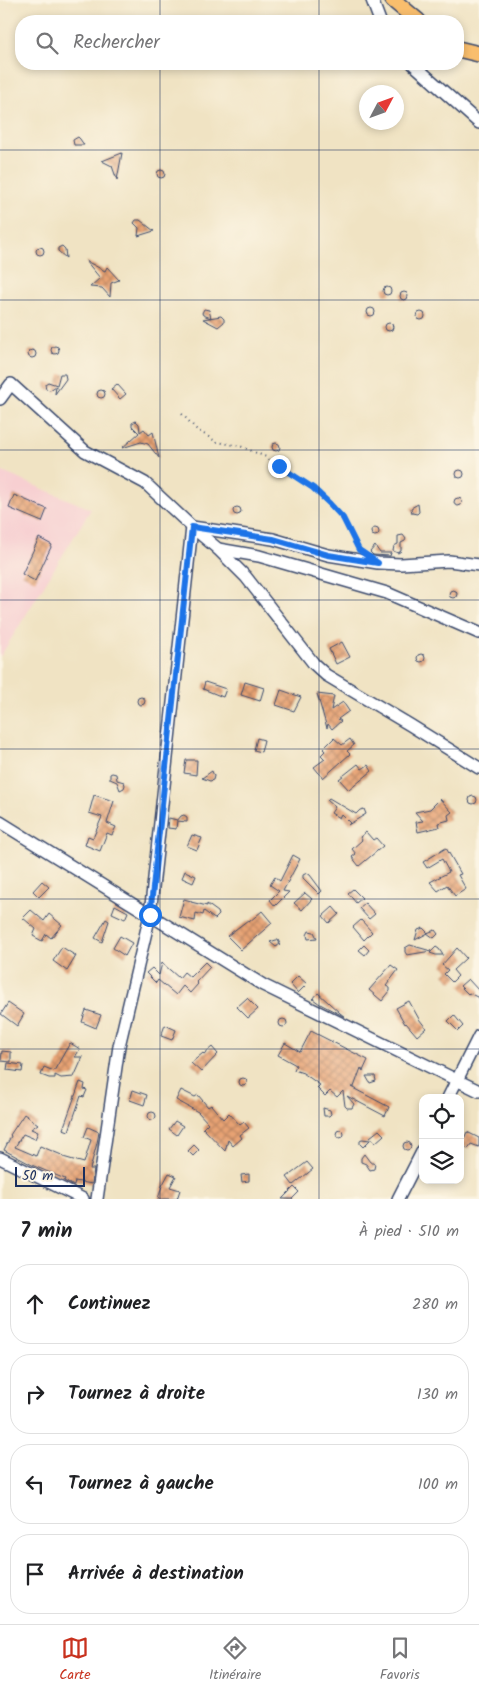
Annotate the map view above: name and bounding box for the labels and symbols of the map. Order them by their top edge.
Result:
north arrow [359,85,404,130]
route end [268,455,291,478]
route start [139,904,162,927]
scale bar [15,1164,85,1187]

